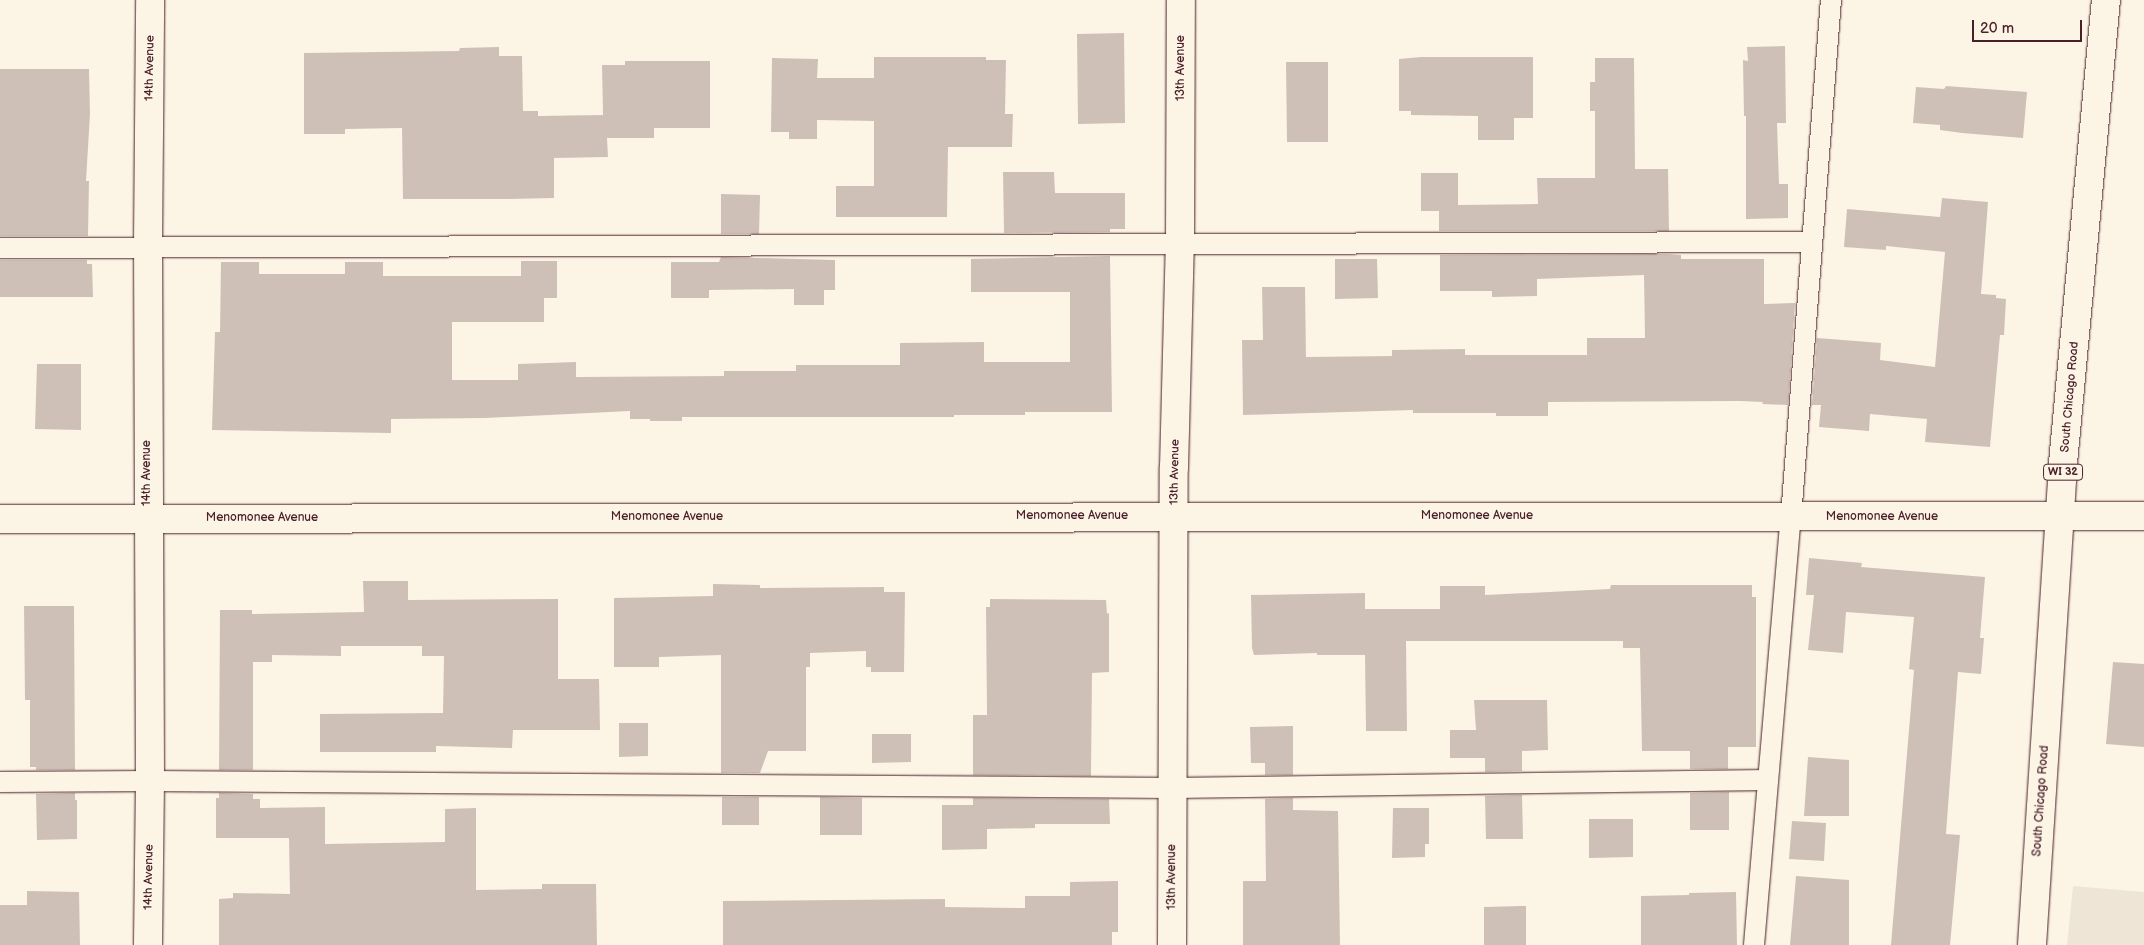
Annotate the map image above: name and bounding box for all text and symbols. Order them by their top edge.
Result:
scale bar [1974,10,2084,42]
text: 20 m [1980,19,2014,38]
street label: 14th Avenue [142,35,158,101]
street label: 13th Avenue [1174,35,1188,101]
street label: South Chicago Road [2058,341,2082,453]
street label: 13th Avenue [1167,439,1183,505]
street label: 14th Avenue [140,440,154,506]
road number: WI 32 [2043,464,2083,481]
street label: Menomonee Avenue [1016,509,1128,523]
street label: Menomonee Avenue [1421,509,1533,523]
street label: Menomonee Avenue [611,510,723,524]
street label: Menomonee Avenue [1826,510,1938,524]
street label: Menomonee Avenue [206,511,318,525]
street label: South Chicago Road [2030,745,2052,857]
street label: 14th Avenue [141,844,157,910]
street label: 13th Avenue [1165,844,1179,910]

